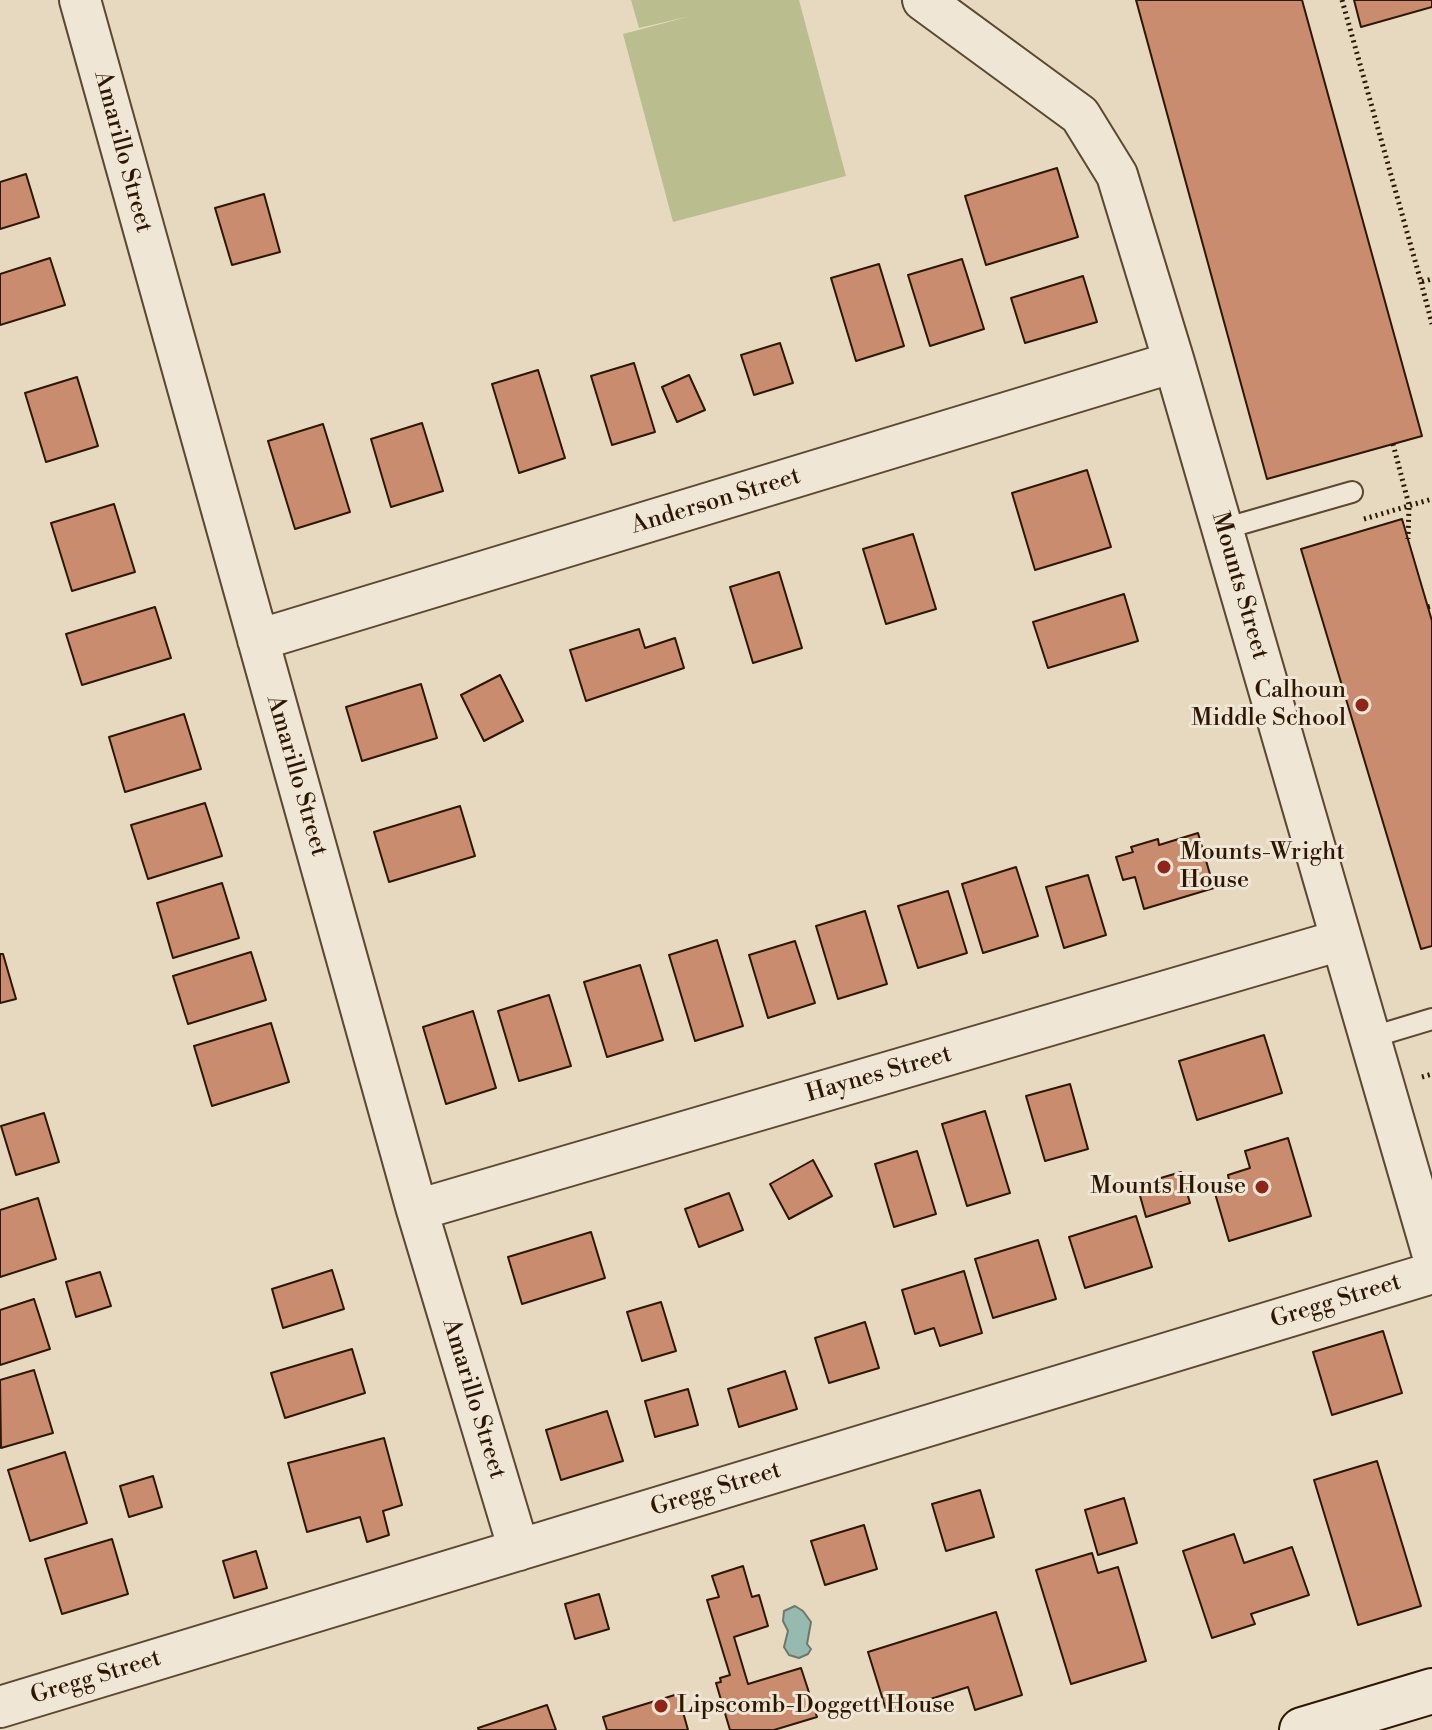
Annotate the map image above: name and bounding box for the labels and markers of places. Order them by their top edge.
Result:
place label: Calhoun Middle School [1191,677,1346,733]
marker: Calhoun Middle School [1353,696,1371,714]
place label: Mounts-Wright House [1180,839,1345,895]
marker: Mounts-Wright House [1155,858,1173,876]
place label: Mounts House [1090,1173,1246,1201]
marker: Mounts House [1253,1178,1271,1196]
place label: Lipscomb-Doggett House [677,1692,955,1720]
marker: Lipscomb-Doggett House [652,1697,670,1715]

